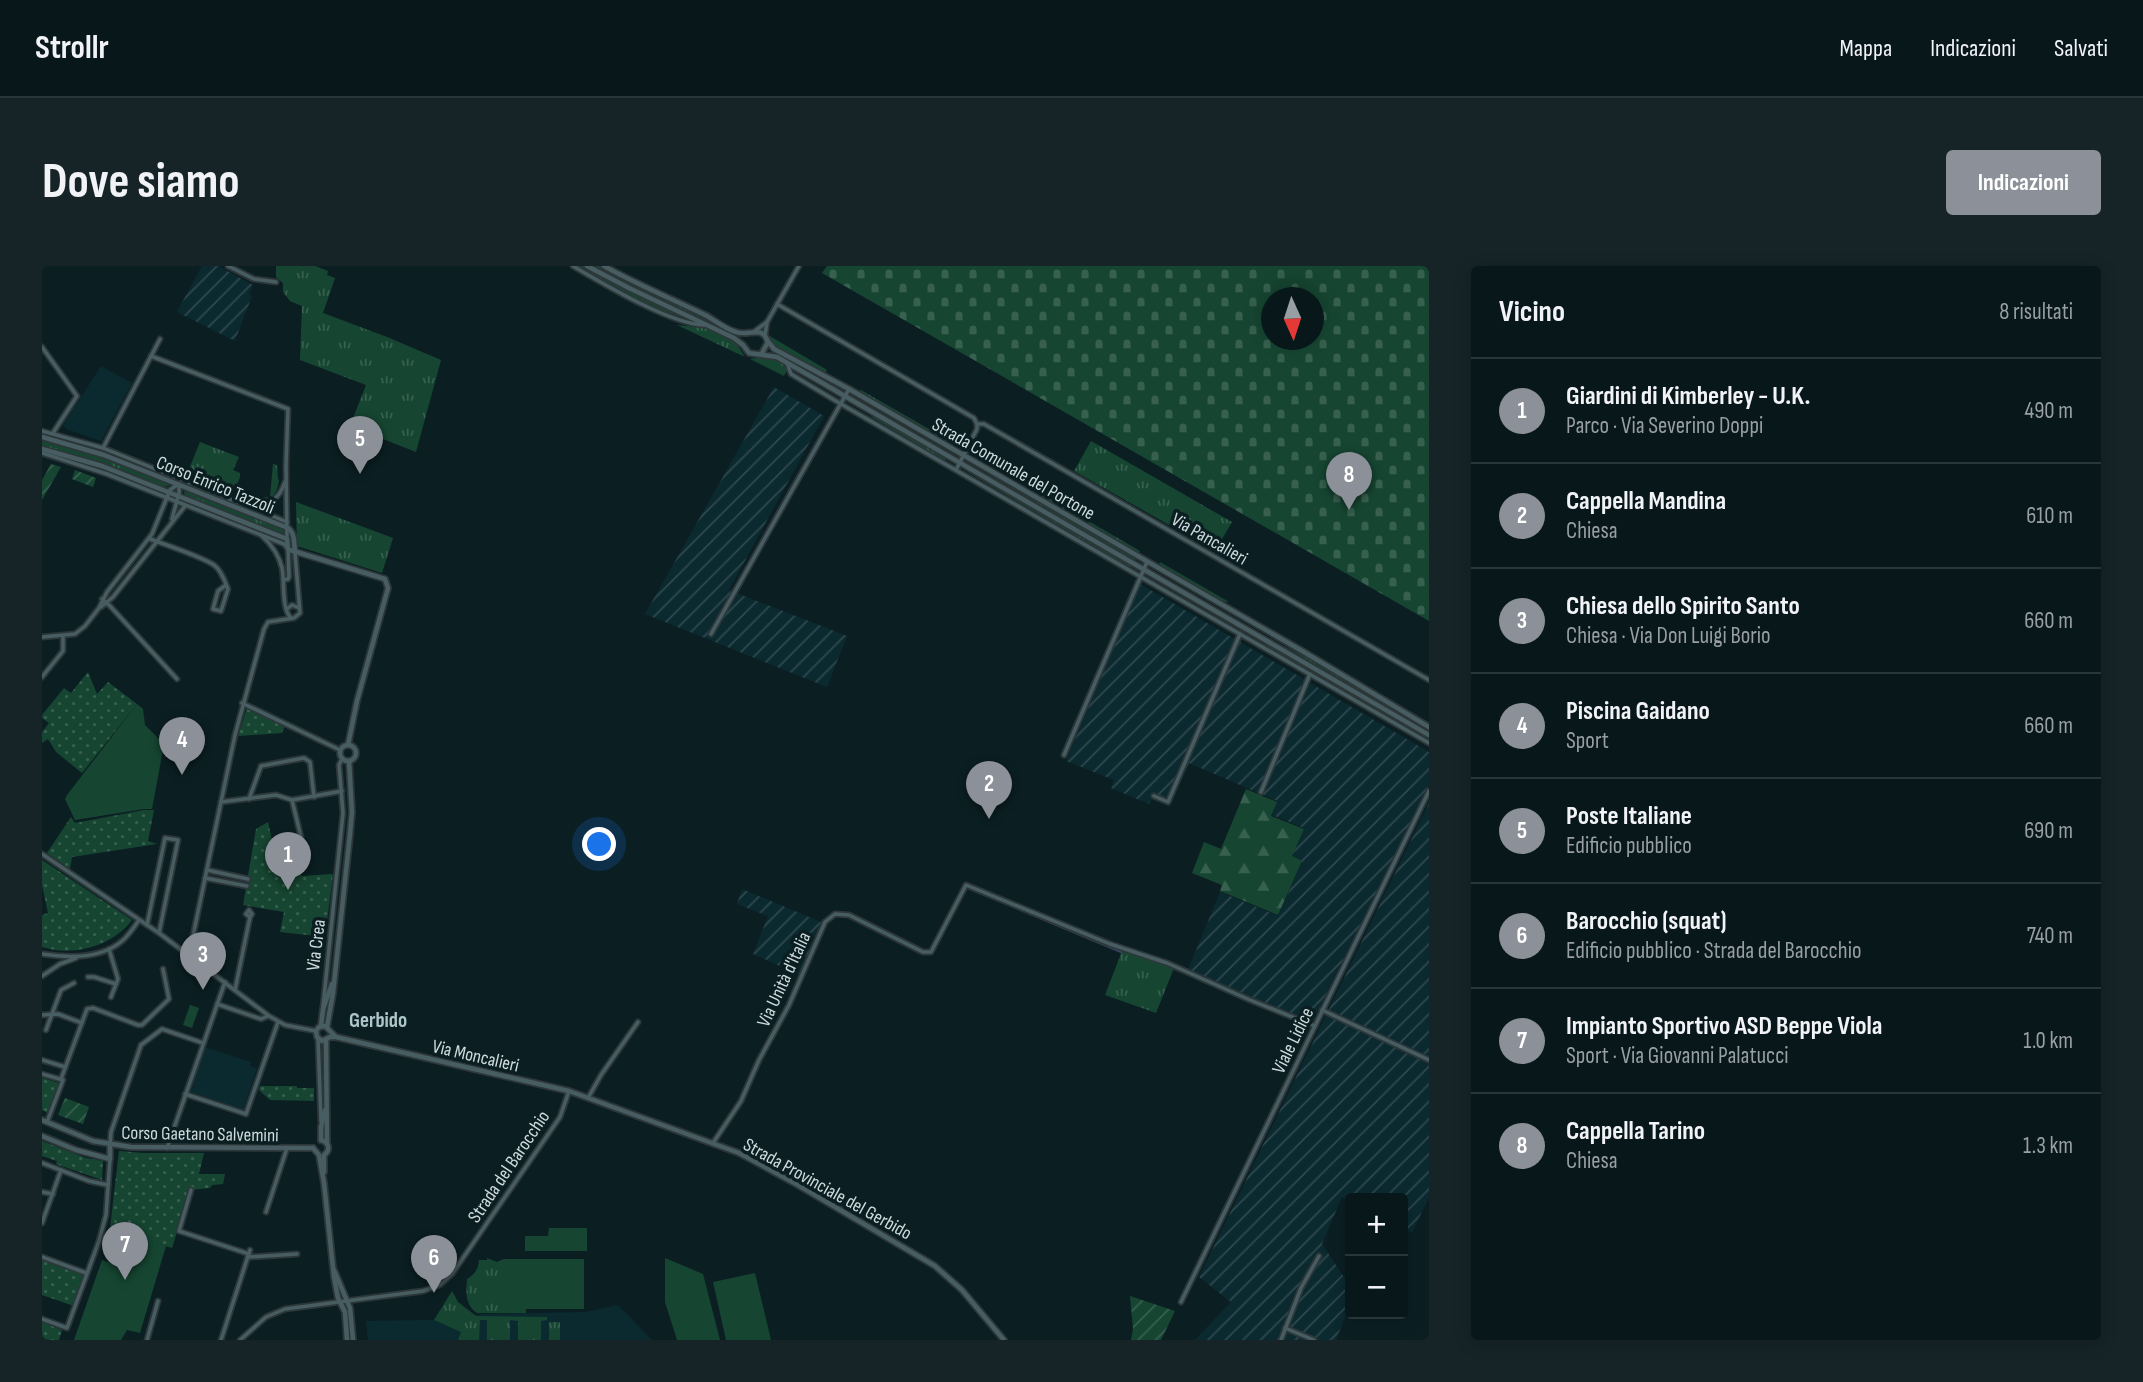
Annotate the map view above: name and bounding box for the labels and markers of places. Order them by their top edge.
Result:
pin: 5 [337,416,383,474]
pin: 8 [1326,452,1372,510]
pin: 4 [159,717,205,775]
pin: 2 [966,761,1012,819]
pin: 1 [265,832,311,890]
pin: 3 [180,932,226,990]
pin: 7 [102,1222,148,1280]
pin: 6 [411,1235,457,1293]

